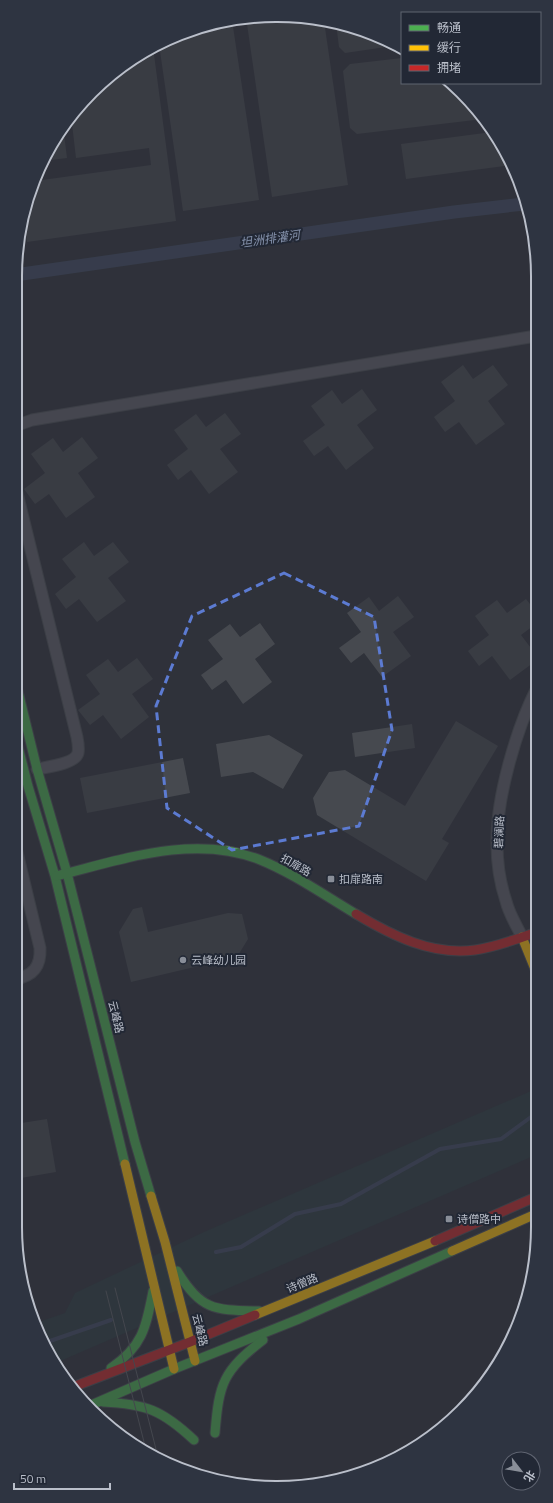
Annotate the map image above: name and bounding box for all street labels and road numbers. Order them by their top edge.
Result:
street label: 碧澜路 [490,815,508,849]
street label: 扣扉路 [278,850,314,880]
street label: 云峰路 [104,999,128,1035]
street label: 诗僧路 [284,1269,320,1297]
street label: 云峰路 [188,1312,212,1348]

